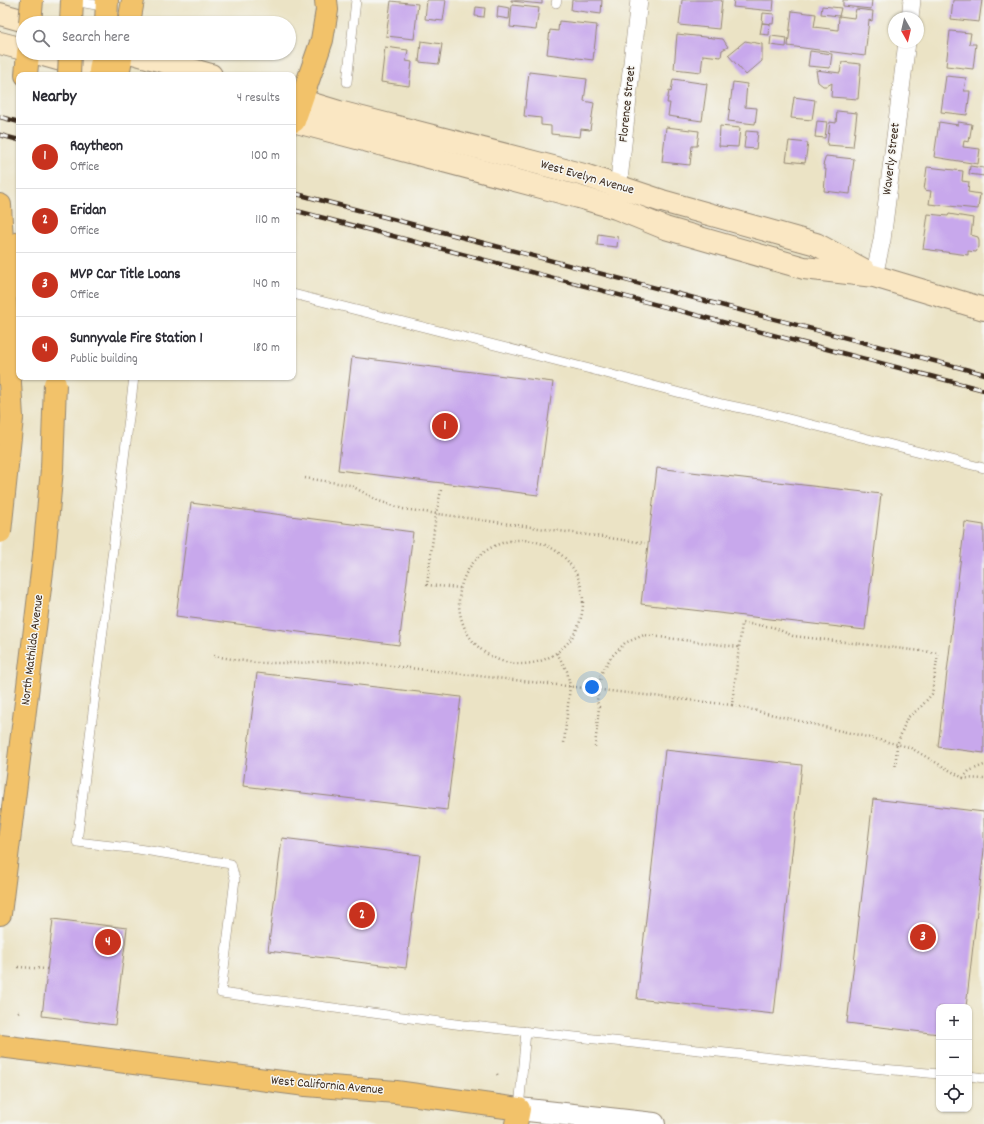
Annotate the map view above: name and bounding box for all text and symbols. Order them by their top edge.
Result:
north arrow [888,12,924,48]
search box [16,16,296,60]
icon: search [30,27,52,49]
text: Search here [62,27,130,49]
street label: Florence Street [615,65,641,143]
text: Nearby [32,86,76,110]
text: 4 results [237,89,280,108]
street label: Waverly Street [878,122,906,196]
text: Raytheon [70,136,123,158]
text: 1 [44,147,46,166]
text: 100 m [251,147,280,166]
street label: West Evelyn Avenue [538,156,636,200]
text: Office [70,158,99,177]
text: Eridan [70,200,106,222]
text: 2 [42,211,48,230]
text: 110 m [255,211,280,230]
text: Office [70,222,99,241]
text: MVP Car Title Loans [70,264,181,286]
text: 3 [42,275,48,294]
text: 140 m [253,275,280,294]
text: Office [70,286,99,305]
text: Sunnyvale Fire Station 1 [70,328,203,350]
text: 4 [42,339,48,358]
text: 180 m [253,339,280,358]
text: Public building [70,350,138,369]
pin: 1 [432,411,458,441]
street label: North Mathilda Avenue [17,593,49,706]
your location [582,677,602,697]
pin: 2 [349,900,375,930]
pin: 3 [910,922,936,952]
pin: 4 [95,927,121,957]
map controls [936,1004,972,1112]
button: + [936,1004,972,1040]
button: − [936,1040,972,1076]
street label: West California Avenue [270,1072,384,1100]
button: locate [936,1076,972,1112]

